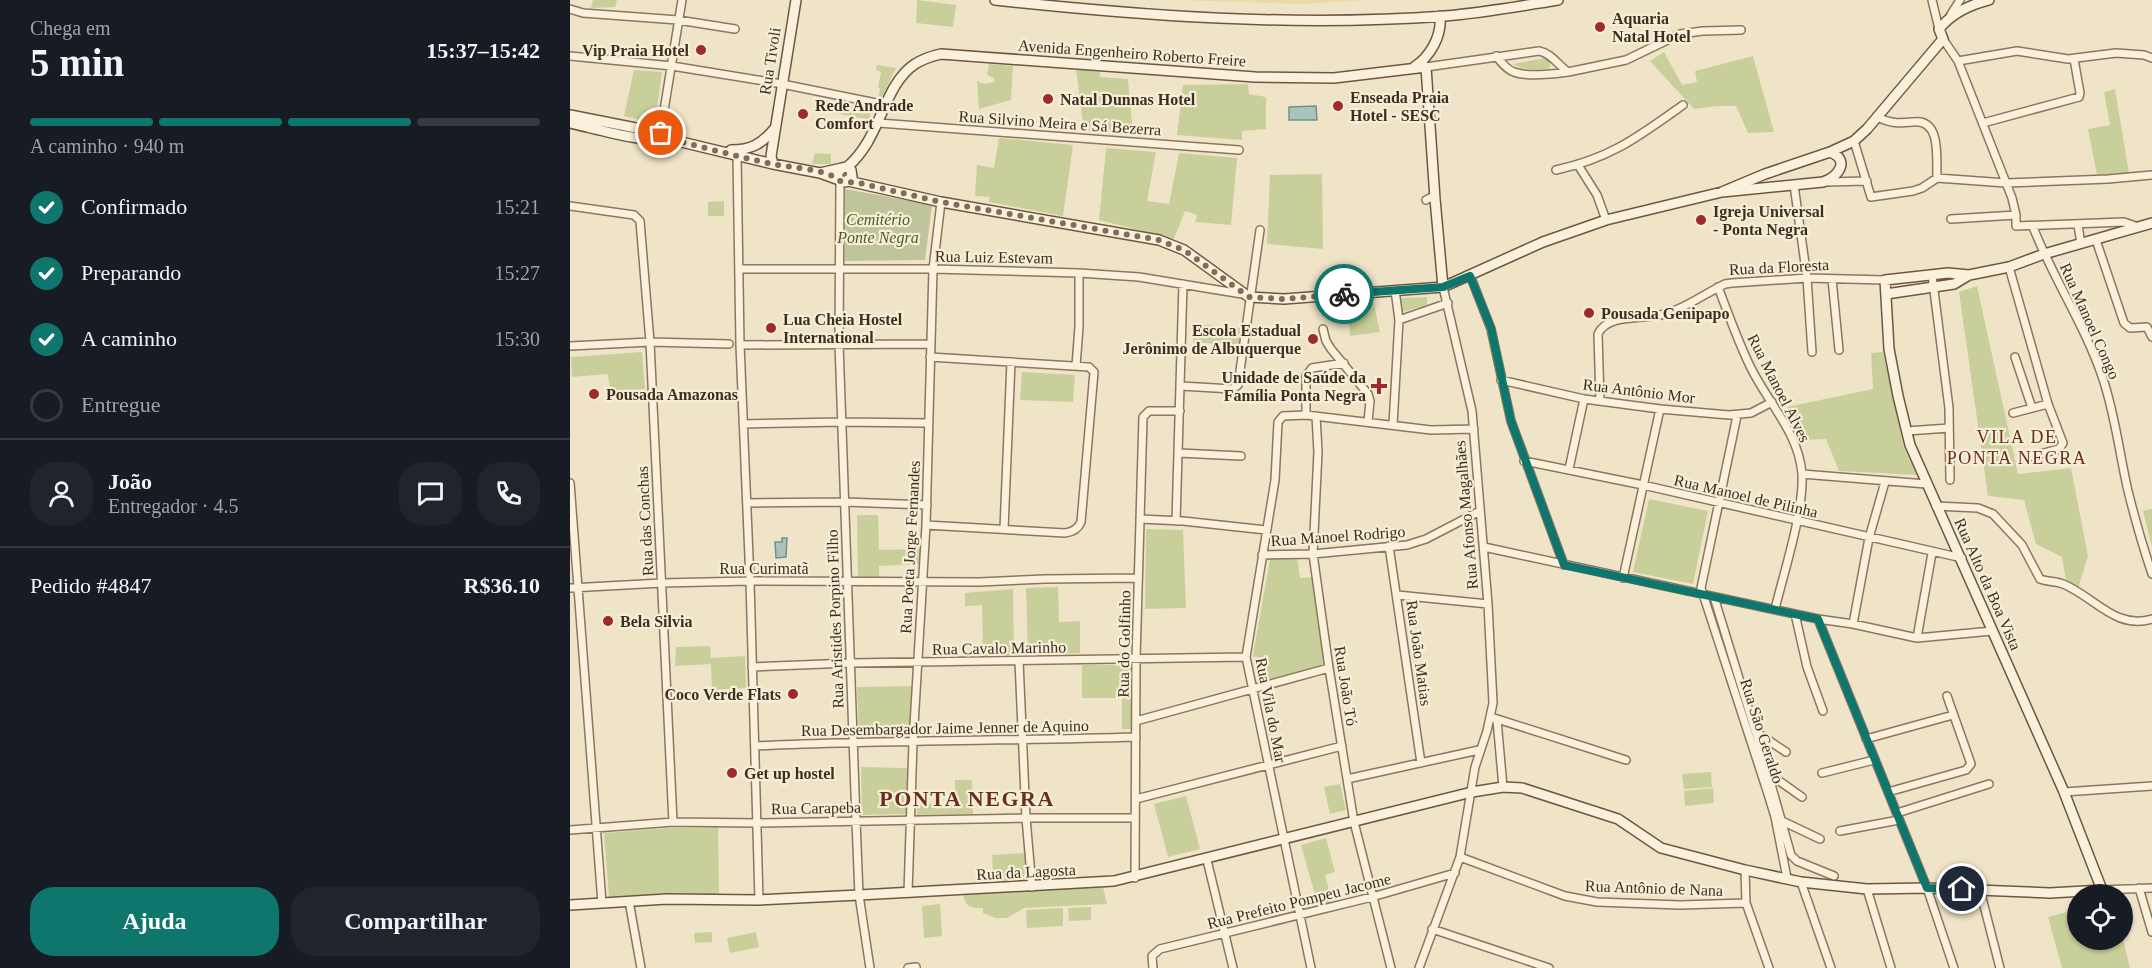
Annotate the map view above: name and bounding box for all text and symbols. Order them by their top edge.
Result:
place label: Aquaria Natal Hotel [1612,10,1691,45]
text: Chega em [30,17,111,39]
marker: Aquaria Natal Hotel [1593,20,1607,34]
street label: Rua Tivoli [756,26,784,96]
street label: Avenida Engenheiro Roberto Freire [1017,37,1247,70]
text: 15:37–15:42 [426,38,540,63]
text: 5 min [30,41,124,84]
place label: Vip Praia Hotel [582,42,690,60]
marker: Vip Praia Hotel [694,43,708,57]
place label: Enseada Praia Hotel - SESC [1350,89,1449,124]
place label: Natal Dunnas Hotel [1060,91,1196,108]
marker: Natal Dunnas Hotel [1041,92,1055,106]
place label: Rede Andrade Comfort [815,97,913,132]
marker: Enseada Praia Hotel - SESC [1331,99,1345,113]
pin [635,107,686,158]
marker: Rede Andrade Comfort [796,107,810,121]
street label: Rua Silvino Meira e Sá Bezerra [958,107,1162,139]
icon: bag [644,116,677,149]
text: A caminho · 940 m [30,135,184,157]
icon: check [30,191,63,224]
text: Confirmado [81,194,187,219]
text: 15:21 [494,196,540,218]
place label: Igreja Universal - Ponta Negra [1713,203,1825,239]
park label: Cemitério Ponte Negra [836,211,919,247]
marker: Igreja Universal - Ponta Negra [1694,213,1708,227]
street label: Rua Luiz Estevam [935,247,1054,267]
street label: Rua da Floresta [1728,256,1830,278]
icon: check [30,257,63,290]
text: Preparando [81,260,181,285]
street label: Rua Manoel Congo [2056,260,2123,382]
text: 15:27 [494,262,540,284]
courier [1314,264,1374,324]
icon: bike [1328,278,1361,311]
place label: Pousada Genipapo [1601,305,1729,323]
marker: Pousada Genipapo [1582,306,1596,320]
place label: Lua Cheia Hostel International [783,311,903,346]
marker: Lua Cheia Hostel International [764,321,778,335]
place label: Escola Estadual Jerônimo de Albuquerque [1123,322,1302,358]
icon: check [30,323,63,356]
text: A caminho [81,326,177,351]
text: 15:30 [494,328,540,350]
street label: Rua Manoel Alves [1744,331,1814,445]
marker: Escola Estadual Jerônimo de Albuquerque [1306,332,1320,346]
place label: Unidade de Saúde da Família Ponta Negra [1222,369,1366,405]
street label: Rua Antônio Mor [1582,376,1697,406]
marker: Unidade de Saúde da Família Ponta Negra [1370,377,1388,395]
place label: Pousada Amazonas [606,386,738,403]
marker: Pousada Amazonas [587,387,601,401]
text: Entregue [81,392,160,417]
district label: VILA DE PONTA NEGRA [1947,427,2087,468]
street label: Rua Afonso Magalhães [1451,440,1482,590]
street label: Rua Poeta Jorge Fernandes [897,460,924,634]
button: person [30,462,93,525]
button: chat [399,462,462,525]
button: phone [477,462,540,525]
street label: Rua das Conchas [634,466,656,576]
text: João [108,469,152,494]
street label: Rua Manoel de Pilinha [1672,471,1820,521]
text: Entregador · 4.5 [108,495,239,517]
street label: Rua Alto da Boa Vista [1951,515,2025,653]
street label: Rua Manoel Rodrigo [1270,523,1406,550]
street label: Rua Aristides Porpino Filho [823,529,848,709]
street label: Rua Curimatã [719,560,809,577]
text: Pedido #4847 [30,573,152,598]
text: R$36.10 [464,573,540,598]
street label: Rua do Golfinho [1115,590,1133,698]
street label: Rua João Matias [1403,599,1435,707]
place label: Bela Silvia [620,613,692,630]
marker: Bela Silvia [601,614,615,628]
street label: Rua Cavalo Marinho [932,638,1066,658]
street label: Rua João Tó [1331,645,1361,727]
street label: Rua Vila do Mar [1252,656,1290,765]
street label: Rua São Geraldo [1737,676,1787,786]
place label: Coco Verde Flats [665,686,781,703]
marker: Coco Verde Flats [786,687,800,701]
street label: Rua Desembargador Jaime Jenner de Aquino [801,717,1089,740]
place label: Get up hostel [744,765,835,783]
marker: Get up hostel [725,766,739,780]
district label: PONTA NEGRA [879,786,1055,811]
street label: Rua Carapeba [771,799,861,818]
street label: Rua da Lagosta [976,861,1076,884]
pin [1936,863,1987,914]
street label: Rua Prefeito Pompeu Jacome [1205,870,1393,933]
icon: home [1945,872,1978,905]
street label: Rua Antônio de Nana [1585,877,1723,899]
map controls [2067,884,2133,950]
button: locate [2067,884,2133,950]
button: Ajuda [30,887,279,956]
button: Compartilhar [291,887,540,956]

